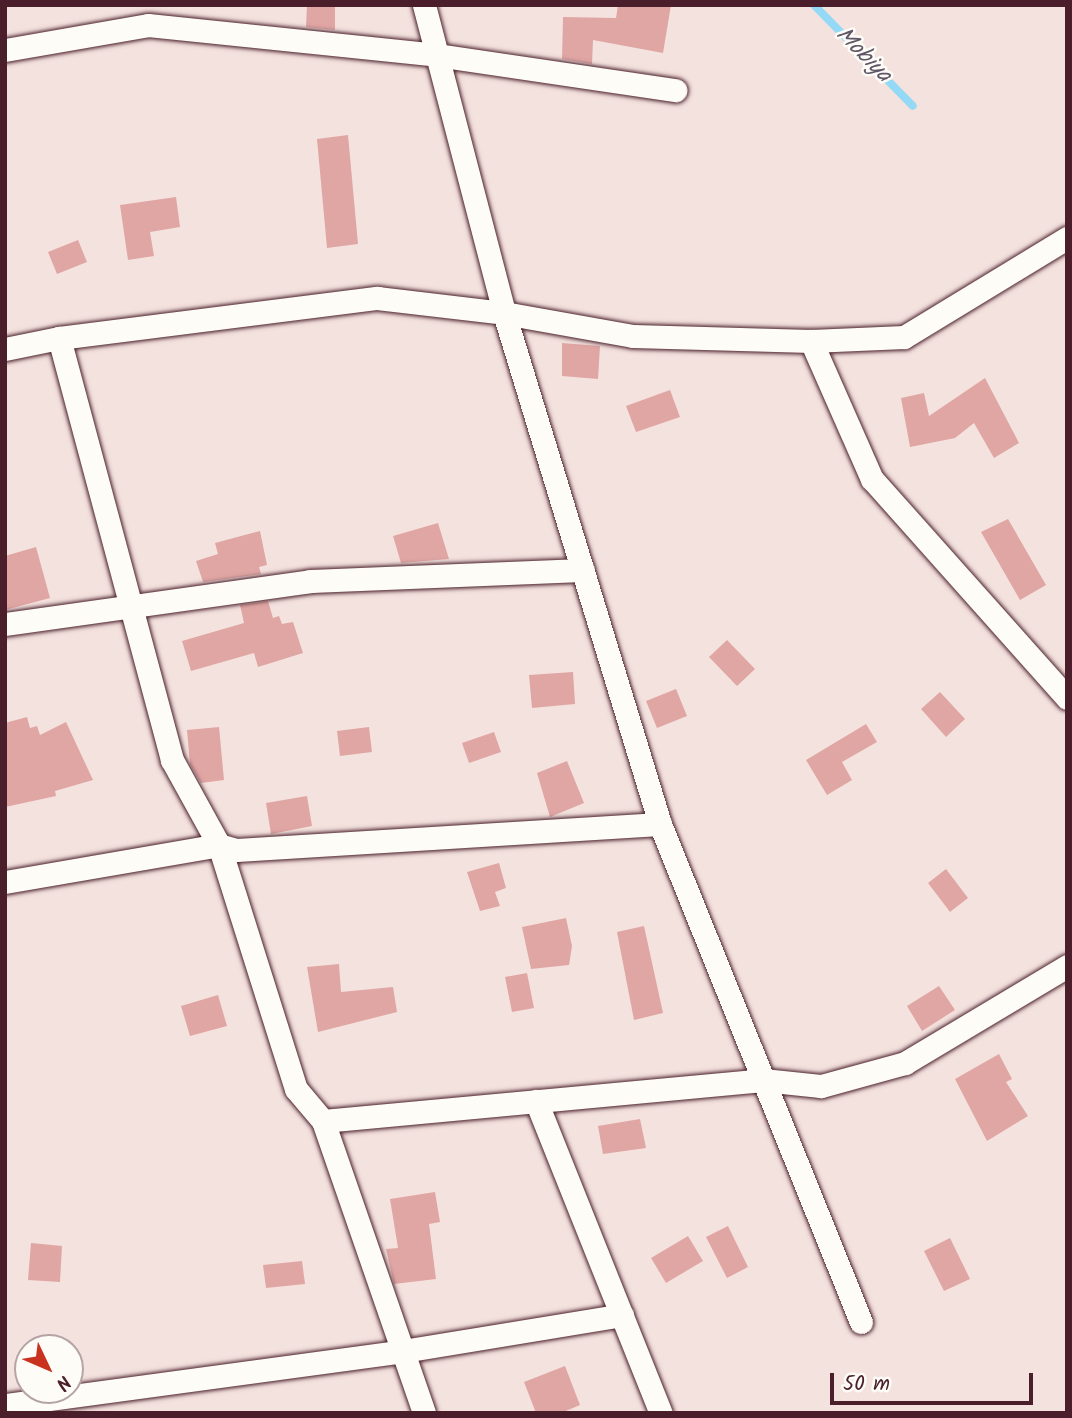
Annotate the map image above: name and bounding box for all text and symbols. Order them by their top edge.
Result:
water label: Mobiya [829,21,897,89]
north arrow [14,1334,84,1404]
scale bar [834,1358,1037,1402]
text: N [48,1367,78,1397]
text: 50 m [843,1368,890,1401]

